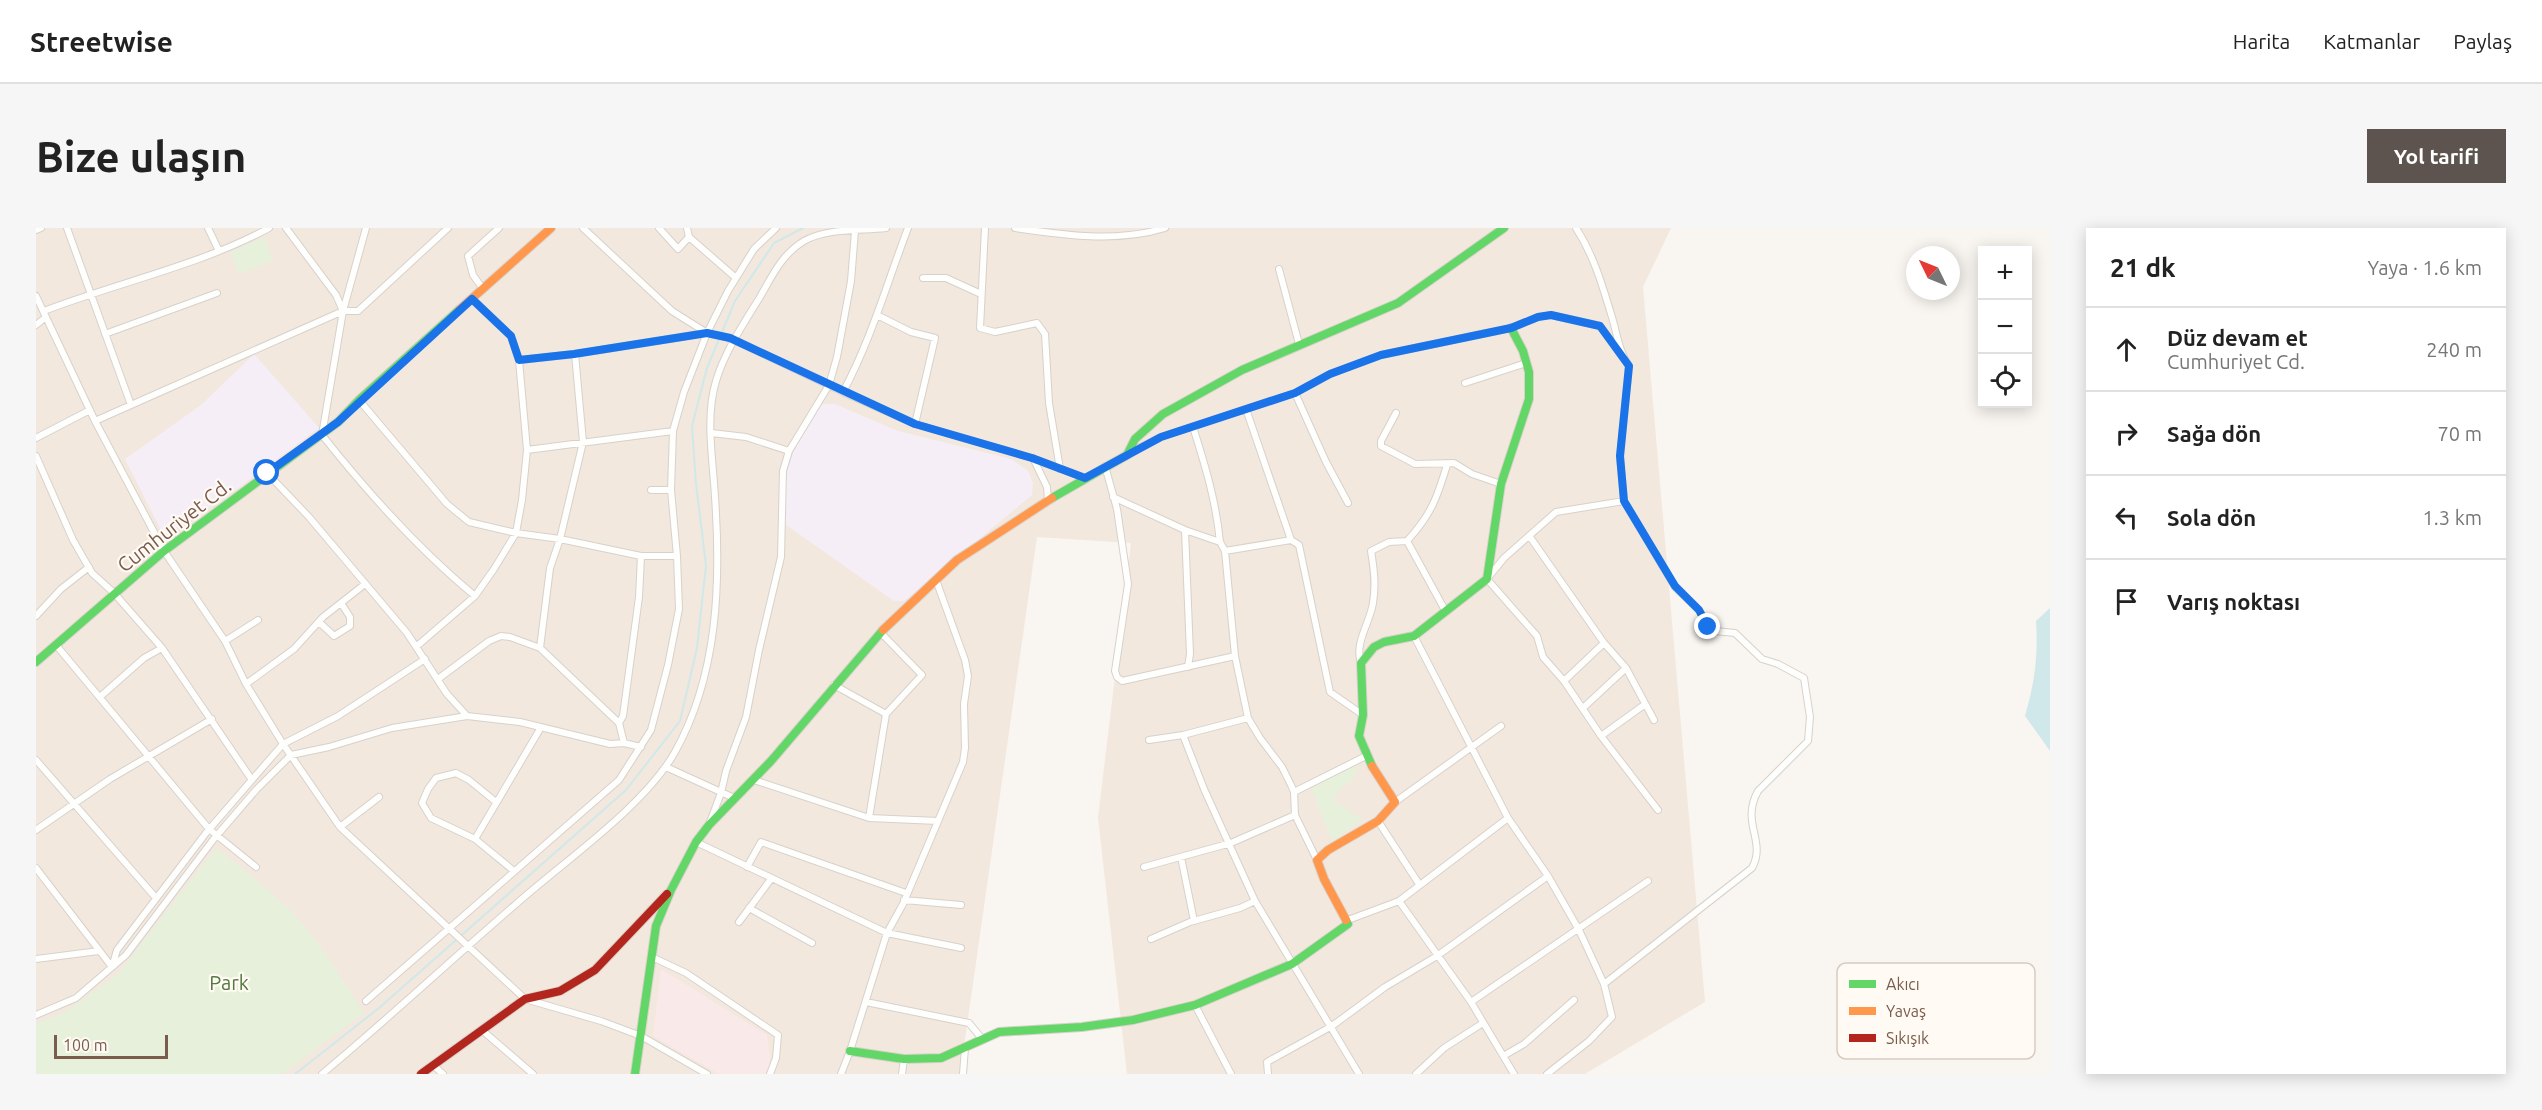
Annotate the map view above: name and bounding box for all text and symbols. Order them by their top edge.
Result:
text: Streetwise [30,26,173,57]
text: Harita [2233,29,2290,53]
text: Katmanlar [2323,29,2420,53]
text: Paylaş [2453,29,2512,53]
button: Yol tarifi [2367,129,2506,183]
text: Bize ulaşın [36,133,246,180]
north arrow [1906,246,1960,300]
map controls [1978,246,2032,408]
button: + [1978,246,2032,300]
text: 21 dk [2110,253,2176,282]
text: Yaya · 1.6 km [2367,256,2482,279]
button: − [1978,300,2032,354]
text: Düz devam et [2167,325,2308,350]
icon: ahead [2110,333,2143,366]
text: 240 m [2426,338,2482,361]
text: Cumhuriyet Cd. [2167,350,2305,373]
button: locate [1978,354,2032,408]
icon: right [2110,417,2143,450]
text: Sağa dön [2167,421,2261,446]
text: 70 m [2438,422,2482,445]
route start [253,459,279,485]
street label: Cumhuriyet Cd. [113,473,235,577]
icon: left [2110,501,2143,534]
text: Sola dön [2167,505,2256,530]
text: 1.3 km [2423,506,2482,529]
icon: arrive [2110,585,2143,618]
text: Varış noktası [2167,589,2300,614]
route end [1694,613,1720,639]
legend [1837,963,2035,1059]
park label: Park [209,971,249,994]
text: Akıcı [1886,975,1920,993]
text: Yavaş [1886,1002,1926,1020]
text: Sıkışık [1886,1029,1929,1047]
scale bar [54,1032,168,1060]
text: 100 m [63,1036,108,1054]

